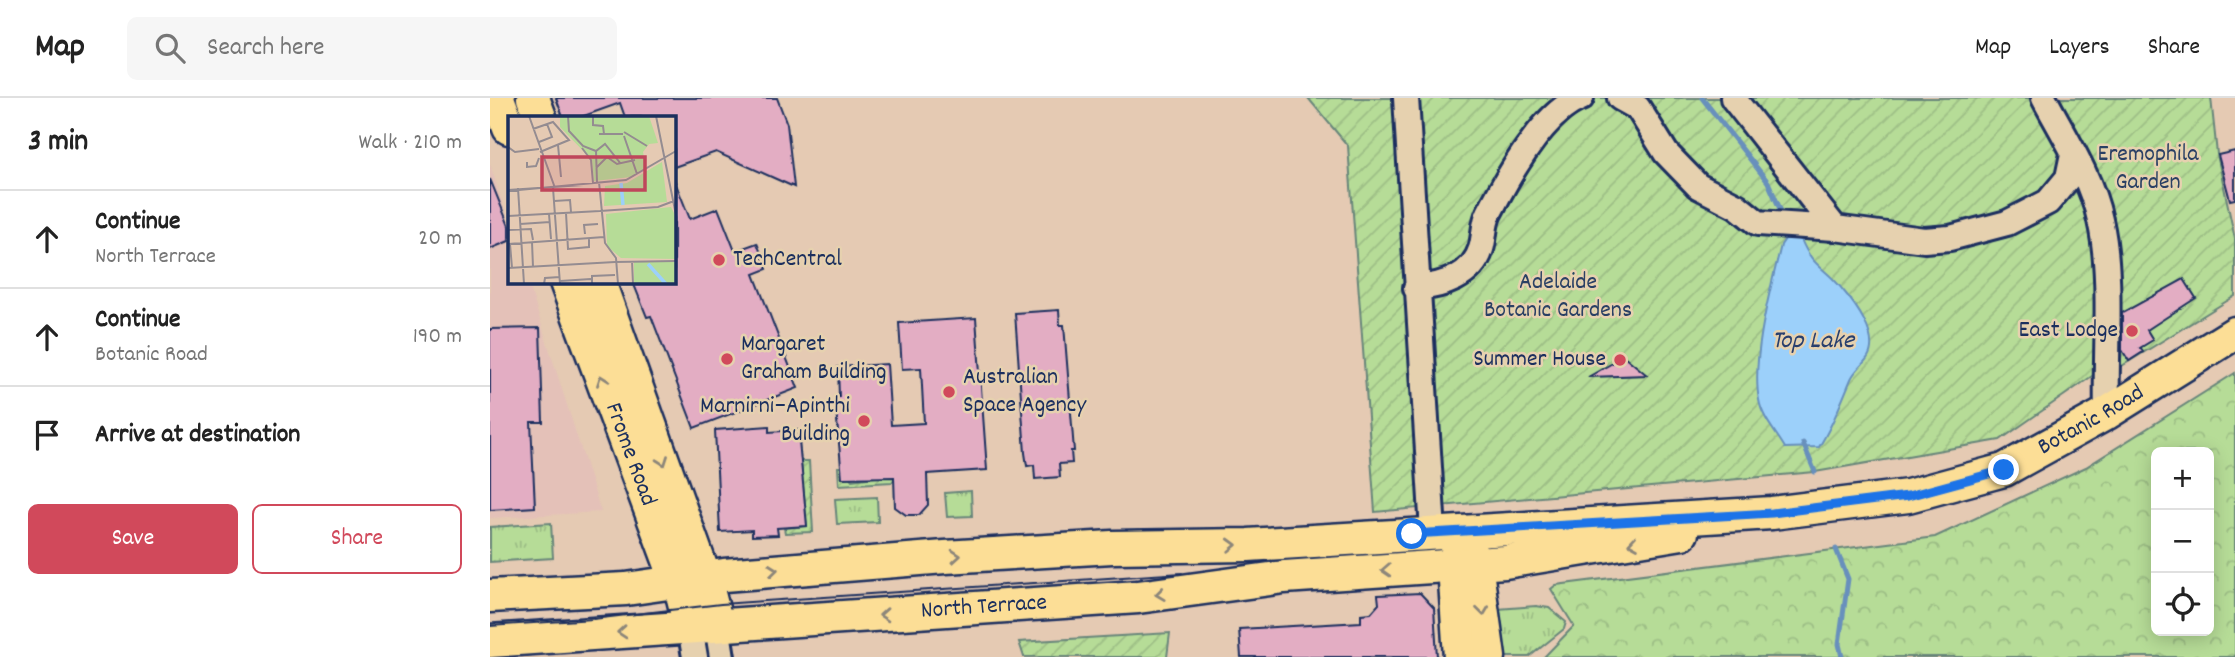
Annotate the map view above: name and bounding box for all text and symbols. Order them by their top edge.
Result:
search box [127,17,617,80]
text: Map [35,25,85,72]
icon: search [151,29,189,67]
text: Search here [207,30,325,67]
text: Map [1975,31,2011,65]
text: Layers [2049,31,2110,65]
text: Share [2148,31,2200,65]
inset map [508,116,676,284]
text: 3 min [28,122,88,165]
text: Walk · 210 m [359,127,462,160]
park label: Eremophila Garden [2098,138,2199,200]
text: Continue [95,204,180,241]
icon: ahead [28,220,66,258]
text: 20 m [418,223,462,256]
text: North Terrace [95,241,216,274]
place label: TechCentral [733,243,842,277]
marker: TechCentral [711,252,727,268]
park label: Adelaide Botanic Gardens [1484,266,1632,328]
text: Continue [95,302,180,339]
place label: East Lodge [2019,314,2118,348]
icon: ahead [28,318,66,356]
text: 190 m [413,321,462,354]
water label: Top Lake [1772,323,1856,360]
marker: East Lodge [2124,323,2140,339]
place label: Margaret Graham Building [741,328,887,390]
text: Botanic Road [95,339,208,372]
place label: Summer House [1473,343,1606,377]
marker: Margaret Graham Building [719,351,735,367]
marker: Summer House [1612,352,1628,368]
place label: Australian Space Agency [963,361,1088,423]
one-way arrow [596,375,610,387]
street label: Botanic Road [2032,377,2151,465]
marker: Australian Space Agency [941,384,957,400]
place label: Marnirni–Apinthi Building [700,390,850,452]
street label: Frome Road [595,398,665,511]
marker: Marnirni–Apinthi Building [856,413,872,429]
icon: arrive [28,416,66,454]
text: Arrive at destination [95,417,300,454]
map controls [2151,447,2214,636]
button: + [2151,447,2214,510]
route end [1988,454,2019,485]
one-way arrow [655,455,669,467]
button: Save [28,504,238,574]
button: Share [252,504,462,574]
button: − [2151,510,2214,573]
route start [1396,518,1427,549]
one-way arrow [1628,535,1639,550]
one-way arrow [1227,538,1238,553]
one-way arrow [951,549,962,564]
one-way arrow [767,563,779,578]
one-way arrow [1380,563,1391,578]
button: locate [2151,573,2214,636]
street label: North Terrace [920,586,1048,629]
one-way arrow [1154,586,1166,601]
one-way arrow [1476,605,1491,616]
one-way arrow [879,607,890,622]
one-way arrow [616,624,627,639]

